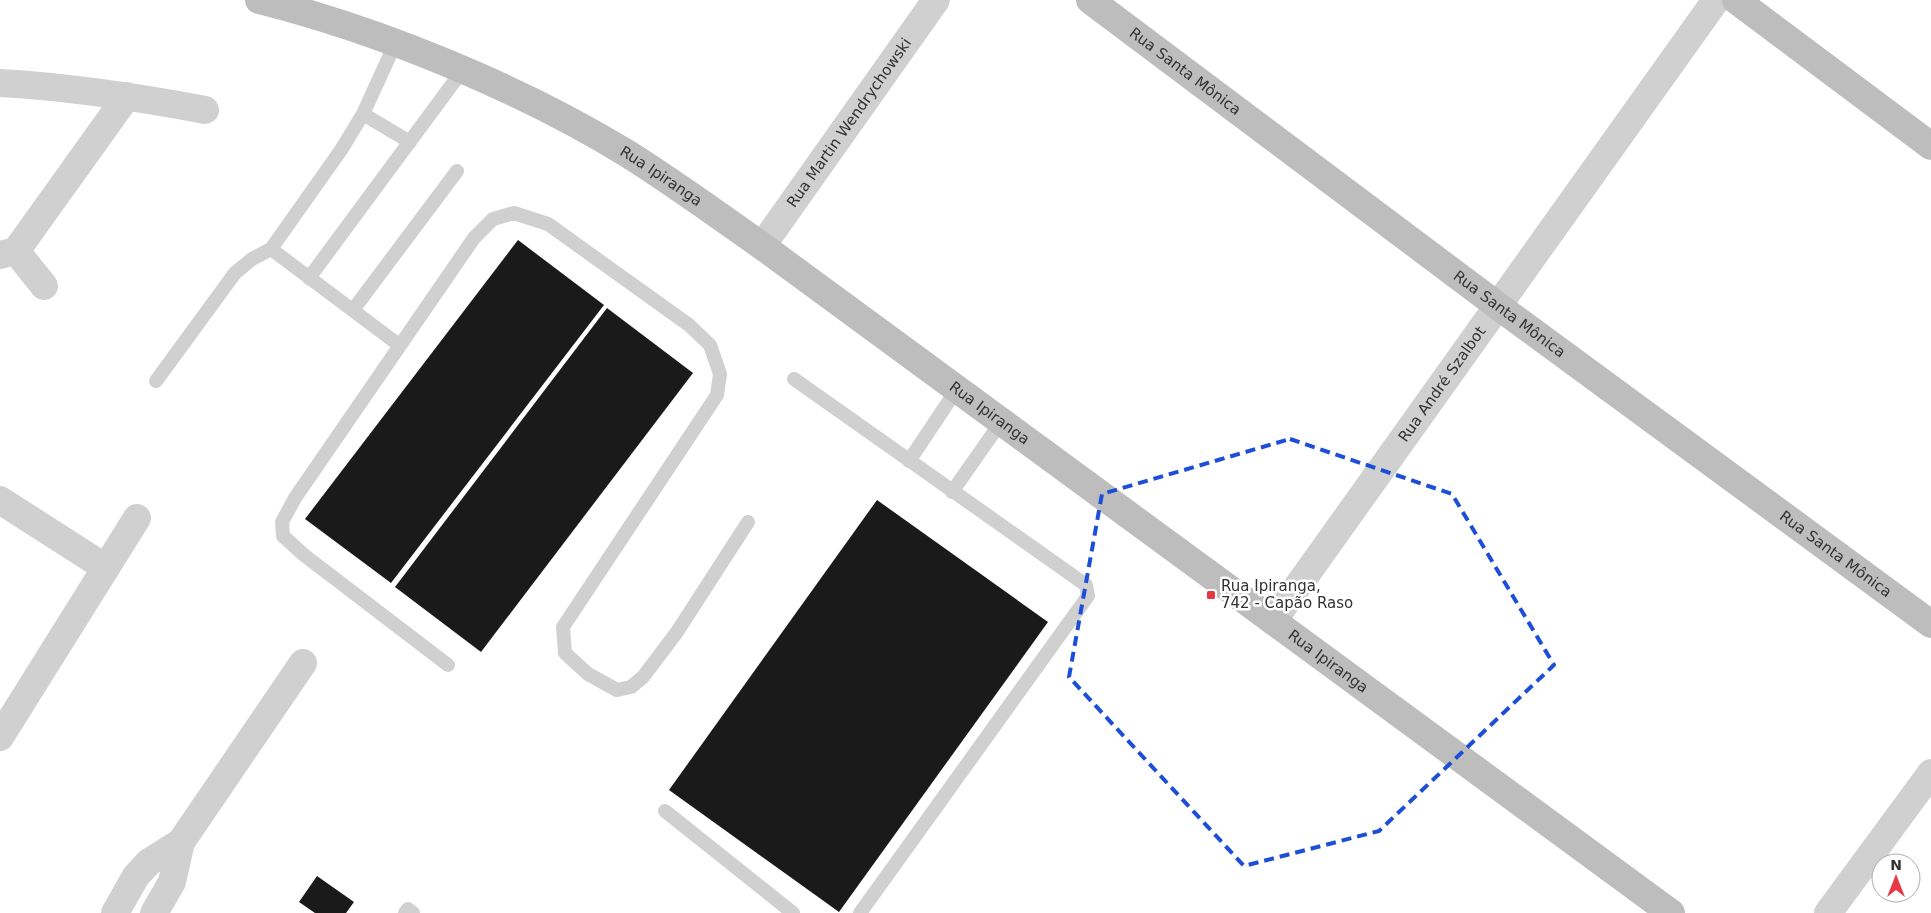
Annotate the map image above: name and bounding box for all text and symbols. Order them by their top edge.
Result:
street label: Rua Santa Mônica [1126,24,1244,119]
street label: Rua Martin Wendrychowski [783,35,915,211]
street label: Rua Ipiranga [617,142,706,210]
street label: Rua Santa Mônica [1450,267,1569,361]
street label: Rua André Szalbot [1395,323,1489,445]
street label: Rua Ipiranga [946,378,1033,448]
street label: Rua Santa Mônica [1776,507,1895,601]
place label: Rua Ipiranga, 742 - Capão Raso [1221,577,1353,612]
marker: Rua Ipiranga, 742 - Capão Raso [1205,589,1217,601]
street label: Rua Ipiranga [1285,626,1372,697]
north arrow [1871,853,1921,903]
text: N [1890,857,1902,873]

